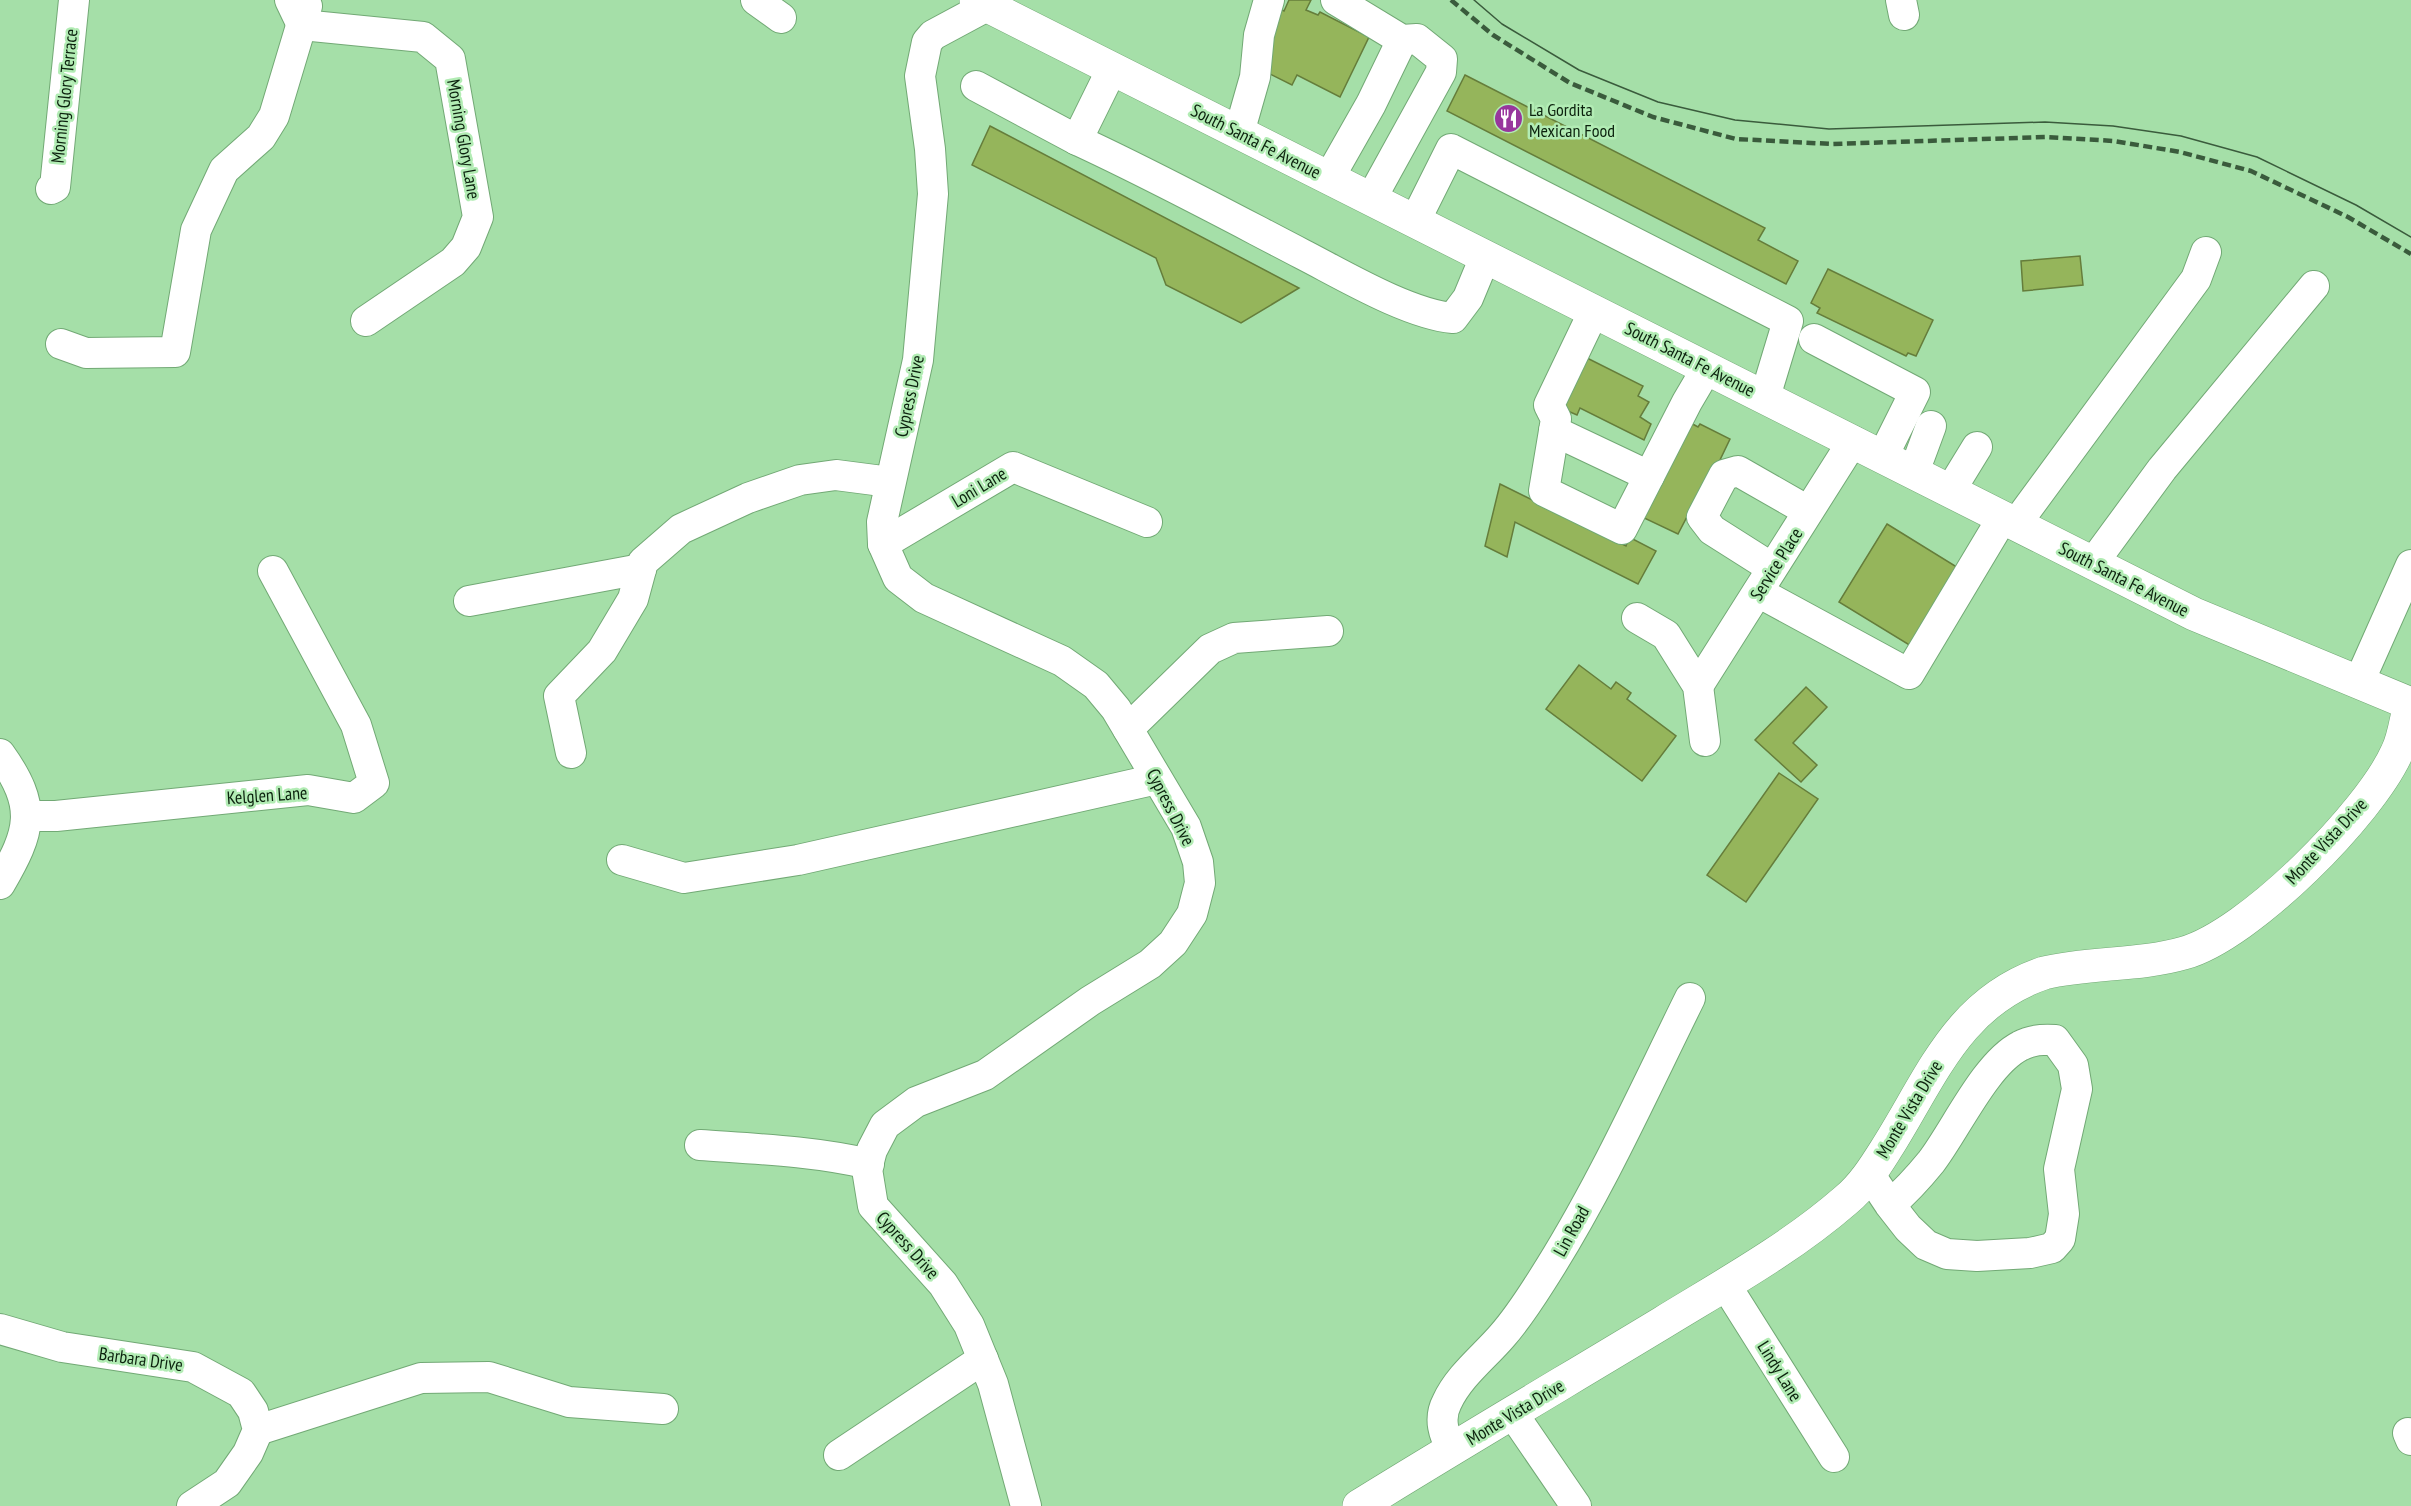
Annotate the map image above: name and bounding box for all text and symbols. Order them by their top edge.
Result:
street label: Morning Glory Terrace [46,28,82,164]
street label: Morning Glory Lane [442,77,486,201]
street label: South Santa Fe Avenue [1187,98,1325,184]
place label: La Gordita Mexican Food [1529,98,1615,142]
restaurant icon: La Gordita Mexican Food [1492,103,1524,135]
street label: South Santa Fe Avenue [1621,316,1759,402]
street label: Cypress Drive [889,353,929,439]
street label: Loni Lane [947,462,1011,512]
street label: Service Place [1745,523,1807,605]
street label: South Santa Fe Avenue [2055,536,2193,622]
street label: Cypress Drive [1142,765,1200,849]
street label: Kelglen Lane [226,781,308,809]
street label: Monte Vista Drive [2280,793,2372,889]
street label: Monte Vista Drive [1871,1056,1947,1162]
street label: Lin Road [1548,1202,1594,1260]
street label: Cypress Drive [872,1206,944,1284]
street label: Lindy Lane [1753,1337,1807,1405]
street label: Barbara Drive [98,1342,184,1376]
street label: Monte Vista Drive [1462,1374,1568,1450]

